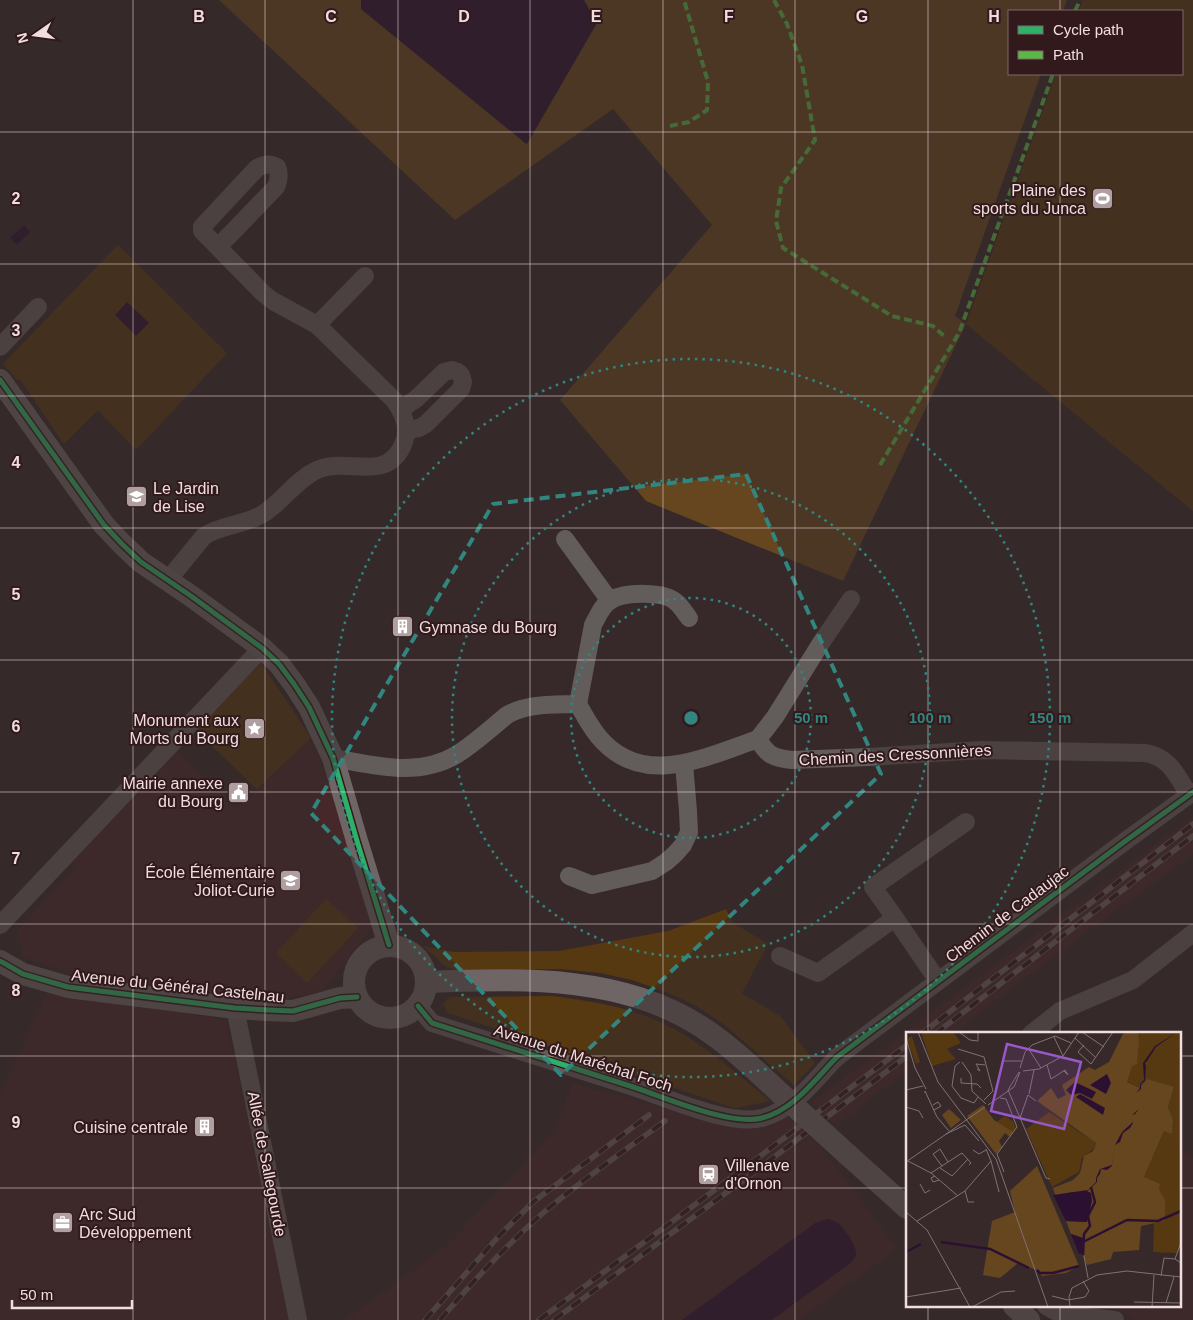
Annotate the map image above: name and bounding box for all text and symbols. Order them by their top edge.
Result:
text: B [193,8,205,25]
text: C [325,8,337,25]
text: D [458,8,470,25]
text: E [591,8,602,25]
text: F [724,8,734,25]
text: G [856,8,868,25]
text: H [988,8,1000,25]
north arrow [10,10,60,60]
legend [1008,10,1183,75]
text: Cycle path [1053,21,1124,38]
text: N [13,31,31,45]
text: Path [1053,46,1084,63]
place label: Plaine des sports du Junca [973,182,1086,217]
sports icon: Plaine des sports du Junca [1090,187,1114,211]
text: 2 [12,190,21,207]
text: 3 [12,322,21,339]
text: 4 [12,454,21,471]
place label: Le Jardin de Lise [153,480,219,515]
school or university icon: Le Jardin de Lise [125,485,149,509]
text: 5 [12,586,21,603]
building icon: Gymnase du Bourg [391,615,415,639]
place label: Gymnase du Bourg [419,619,557,636]
centre of rings [682,709,700,727]
text: 50 m [794,709,828,726]
text: 100 m [909,709,951,726]
text: 150 m [1029,709,1071,726]
place label: Monument aux Morts du Bourg [130,712,239,747]
place icon: Monument aux Morts du Bourg [243,717,267,741]
text: 6 [12,718,21,735]
street label: Chemin des Cressonnières [798,741,992,769]
place label: Mairie annexe du Bourg [123,775,223,810]
public building icon: Mairie annexe du Bourg [227,780,251,804]
text: 7 [12,850,21,867]
street label: Chemin de Cadaujac [942,862,1072,966]
place label: École Élémentaire Joliot-Curie [145,863,275,899]
school or university icon: École Élémentaire Joliot-Curie [279,869,303,893]
street label: Avenue du Général Castelnau [71,966,285,1006]
text: 8 [12,982,21,999]
street label: Avenue du Maréchal Foch [492,1021,674,1095]
inset map [906,1032,1180,1308]
street label: Allée de Sallegourde [245,1090,289,1238]
text: 9 [12,1114,21,1131]
building icon: Cuisine centrale [192,1115,216,1139]
place label: Cuisine centrale [73,1119,188,1136]
place label: Villenave d'Ornon [725,1157,790,1192]
station icon: Villenave d'Ornon [697,1162,721,1186]
place label: Arc Sud Développement [79,1206,192,1241]
office icon: Arc Sud Développement [51,1211,75,1235]
scale bar [12,1278,132,1310]
text: 50 m [20,1286,53,1303]

